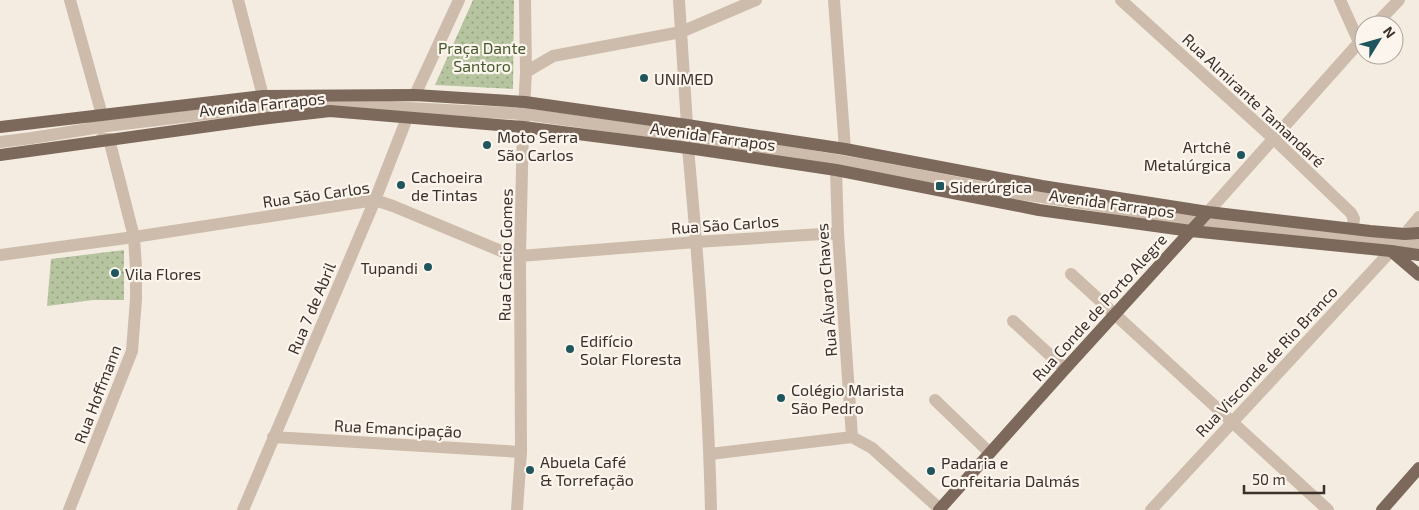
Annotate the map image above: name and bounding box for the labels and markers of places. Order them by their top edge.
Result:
place label: UNIMED [654,69,714,88]
marker: UNIMED [638,72,650,84]
place label: Moto Serra São Carlos [497,127,578,164]
place label: Artchê Metalúrgica [1144,137,1231,174]
marker: Moto Serra São Carlos [481,139,493,151]
marker: Artchê Metalúrgica [1235,149,1247,161]
place label: Cachoeira de Tintas [411,167,483,204]
place label: Siderúrgica [950,177,1032,196]
marker: Cachoeira de Tintas [395,179,407,191]
marker: Siderúrgica [934,180,946,192]
place label: Tupandi [361,258,418,277]
marker: Tupandi [422,261,434,273]
place label: Vila Flores [125,264,201,283]
marker: Vila Flores [109,267,121,279]
place label: Edifício Solar Floresta [580,331,682,368]
marker: Edifício Solar Floresta [564,343,576,355]
place label: Colégio Marista São Pedro [791,380,904,417]
marker: Colégio Marista São Pedro [775,392,787,404]
place label: Abuela Café & Torrefação [540,452,634,490]
place label: Padaria e Confeitaria Dalmás [941,453,1080,490]
marker: Abuela Café & Torrefação [524,464,536,476]
marker: Padaria e Confeitaria Dalmás [925,465,937,477]

